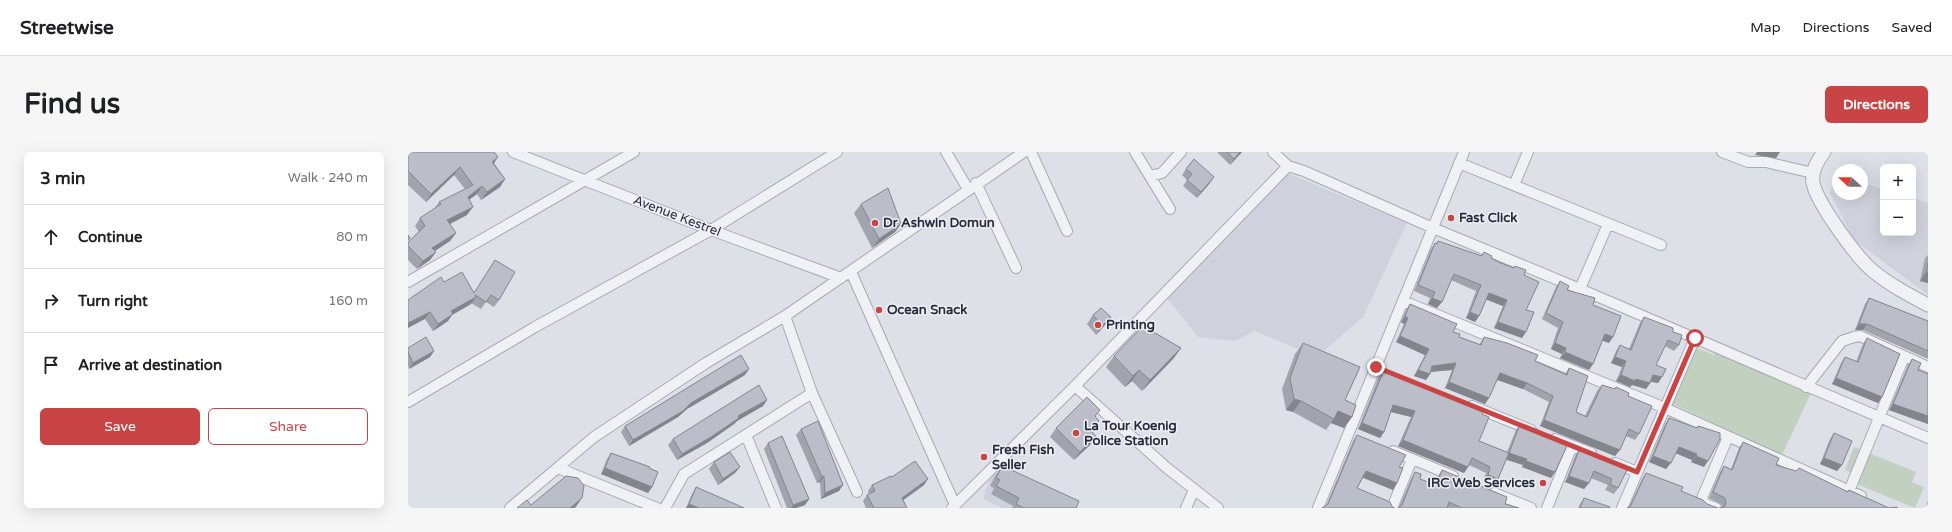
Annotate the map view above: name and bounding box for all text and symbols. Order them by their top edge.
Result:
text: Streetwise [20,17,114,39]
text: Map [1750,19,1781,36]
text: Directions [1803,19,1870,36]
text: Saved [1892,19,1932,36]
button: Directions [1825,86,1928,123]
text: Find us [24,87,120,121]
north arrow [1832,164,1868,200]
map controls [1880,164,1916,236]
button: + [1880,164,1916,200]
text: 3 min [40,168,85,189]
text: Walk · 240 m [288,170,368,186]
street label: Avenue Kestrel [631,192,723,240]
button: − [1880,200,1916,236]
place label: Fast Click [1459,210,1517,226]
marker: Fast Click [1446,213,1456,223]
place label: Dr Ashwin Domun [883,215,995,231]
marker: Dr Ashwin Domun [870,218,880,228]
icon: ahead [40,226,62,248]
text: Continue [78,228,142,246]
text: 80 m [336,229,368,245]
icon: right [40,290,62,312]
text: Turn right [78,292,148,310]
text: 160 m [328,293,368,309]
place label: Ocean Snack [887,302,967,318]
marker: Ocean Snack [874,305,884,315]
place label: Printing [1106,317,1155,333]
marker: Printing [1093,320,1103,330]
route start [1686,329,1704,347]
icon: arrive [40,354,62,376]
text: Arrive at destination [78,356,222,374]
route end [1367,358,1385,376]
button: Save [40,408,200,445]
button: Share [208,408,368,445]
place label: La Tour Koenig Police Station [1084,418,1177,449]
marker: La Tour Koenig Police Station [1071,428,1081,438]
place label: Fresh Fish Seller [992,442,1054,473]
marker: Fresh Fish Seller [979,452,989,462]
place label: IRC Web Services [1427,475,1535,491]
marker: IRC Web Services [1538,478,1548,488]

